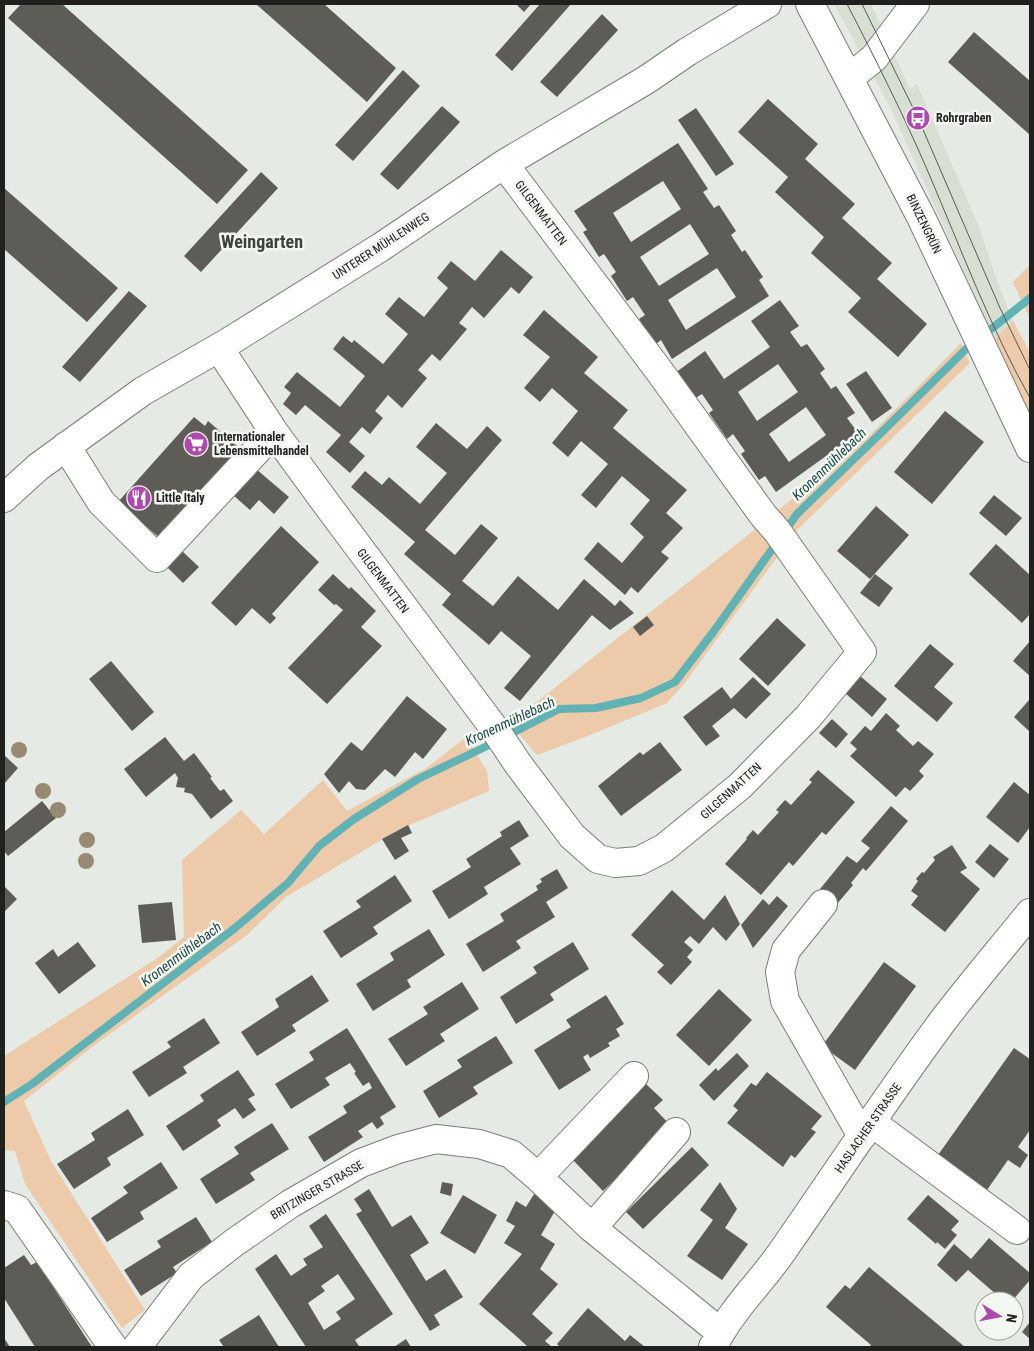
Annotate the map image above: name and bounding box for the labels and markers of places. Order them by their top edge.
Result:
bus stop icon: Rohrgraben [905,105,931,131]
place label: Rohrgraben [936,111,992,125]
place label: Internationaler Lebensmittelhandel [214,430,309,458]
supermarket icon: Internationaler Lebensmittelhandel [183,431,209,457]
restaurant icon: Little Italy [126,485,152,511]
place label: Little Italy [156,491,205,505]

